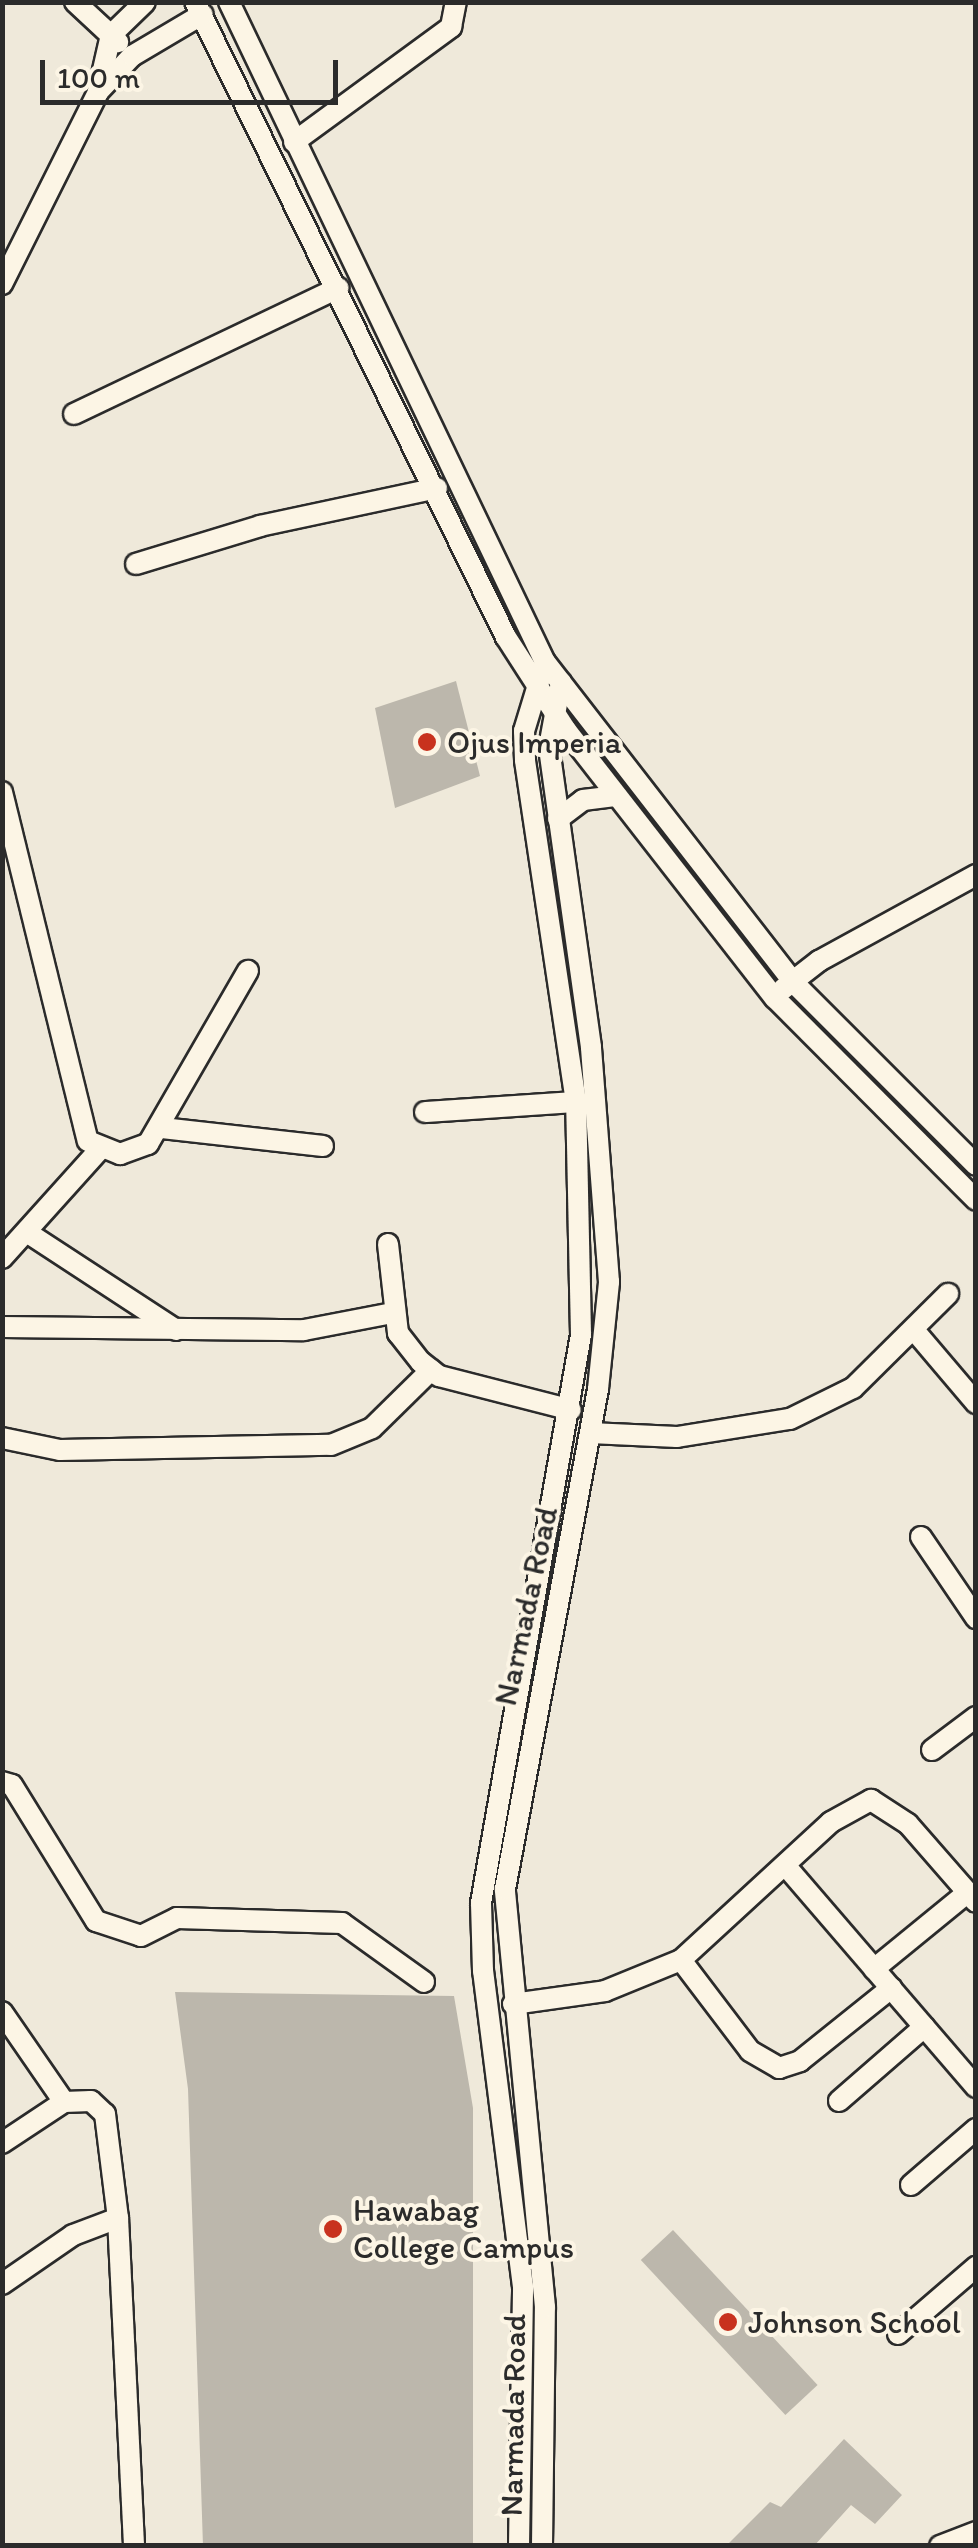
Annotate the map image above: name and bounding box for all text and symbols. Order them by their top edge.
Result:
scale bar [45,40,342,102]
text: 100 m [57,59,140,96]
place label: Ojus Imperia [447,723,625,761]
marker: Ojus Imperia [416,731,438,753]
street label: Narmada Road [486,1503,566,1709]
place label: Hawabag College Campus [353,2192,574,2267]
marker: Hawabag College Campus [322,2218,344,2240]
place label: Johnson School [748,2303,961,2341]
marker: Johnson School [717,2311,739,2333]
street label: Narmada Road [492,2313,534,2517]

